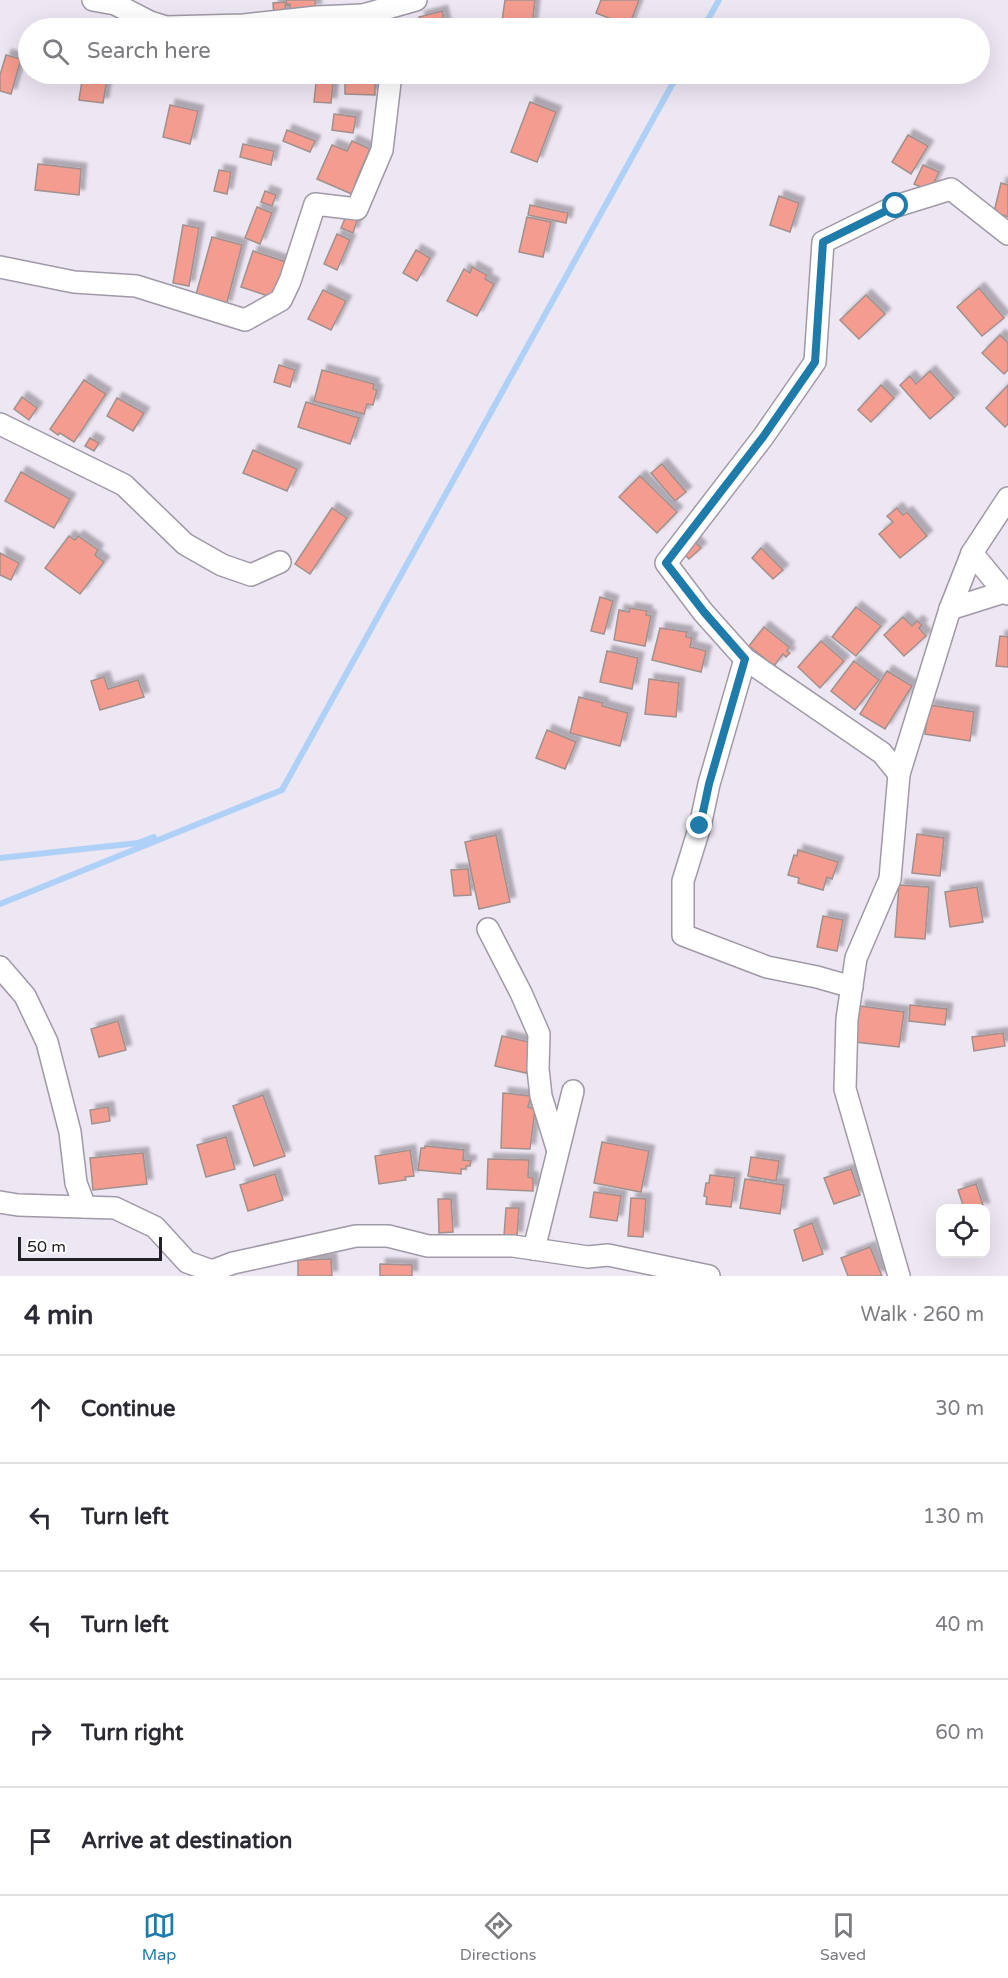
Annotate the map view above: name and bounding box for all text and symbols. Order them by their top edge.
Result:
search box [18,18,990,84]
icon: search [39,35,72,68]
text: Search here [87,38,211,64]
route start [882,192,908,218]
route end [686,812,712,838]
map controls [936,1204,990,1258]
button: locate [936,1204,990,1258]
scale bar [18,1234,162,1262]
text: 50 m [27,1237,66,1257]
text: 4 min [24,1300,93,1331]
text: Walk · 260 m [861,1303,984,1327]
icon: ahead [24,1393,57,1426]
text: Continue [81,1396,176,1422]
text: 30 m [935,1397,984,1421]
icon: left [24,1501,57,1534]
text: Turn left [81,1504,169,1530]
text: 130 m [923,1505,984,1529]
icon: left [24,1609,57,1642]
text: Turn left [81,1612,169,1638]
text: 40 m [935,1613,984,1637]
icon: right [24,1717,57,1750]
text: Turn right [81,1720,183,1746]
text: 60 m [935,1721,984,1745]
icon: arrive [24,1825,57,1858]
text: Arrive at destination [81,1828,292,1854]
tab: Map [142,1909,176,1965]
tab: Directions [460,1909,536,1965]
tab: Saved [820,1909,866,1965]

